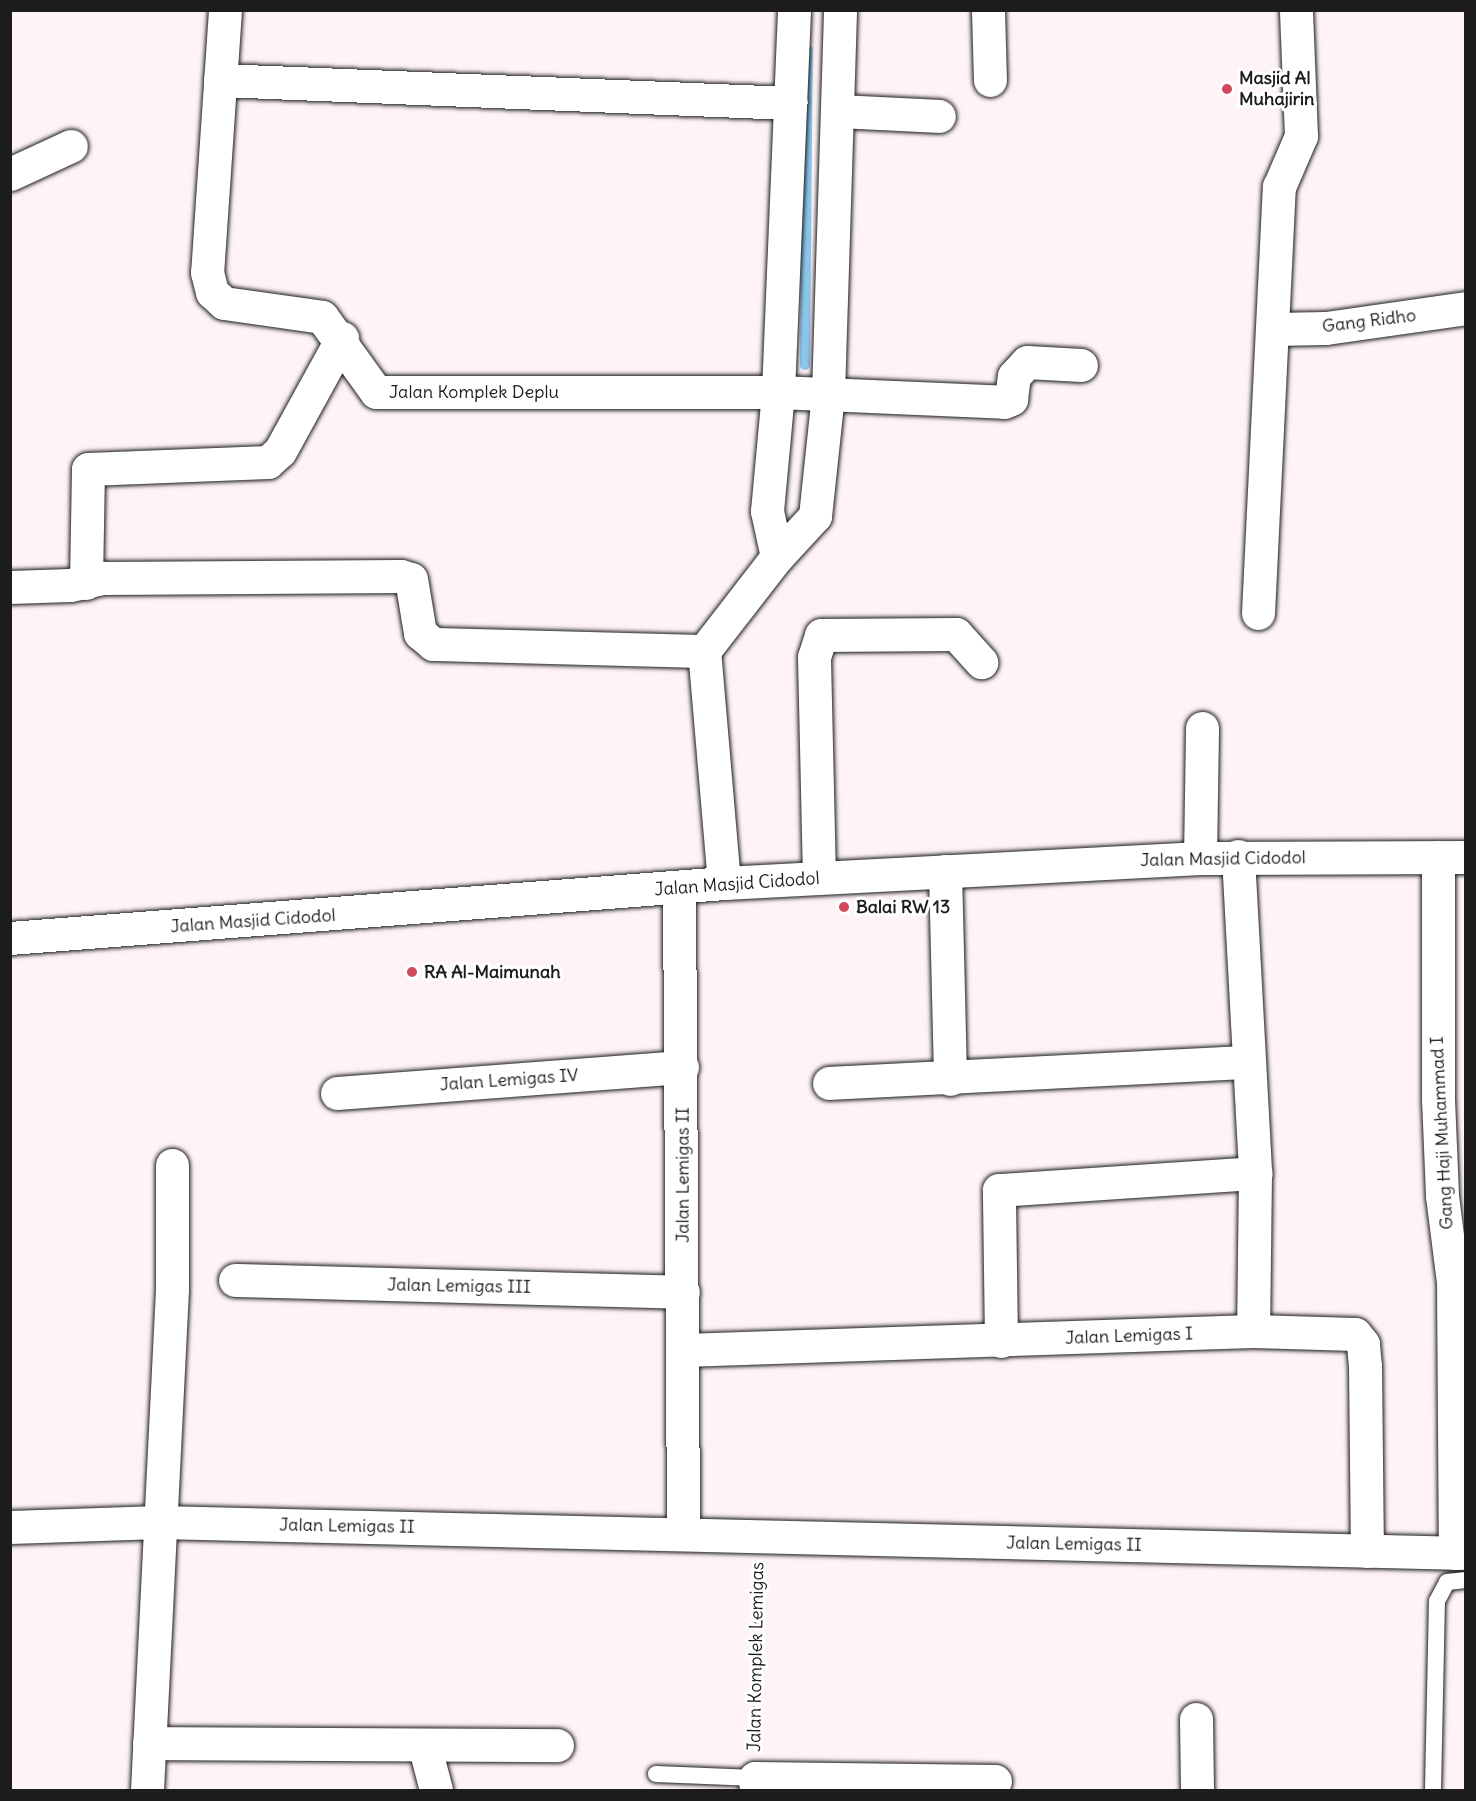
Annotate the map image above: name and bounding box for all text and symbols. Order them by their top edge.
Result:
place label: Masjid Al Muhajirin [1239,68,1315,110]
marker: Masjid Al Muhajirin [1220,82,1234,96]
street label: Gang Ridho [1321,305,1417,337]
street label: Jalan Komplek Deplu [389,381,559,403]
street label: Jalan Masjid Cidodol [1140,847,1306,871]
street label: Jalan Masjid Cidodol [654,867,820,901]
place label: Balai RW 13 [856,896,950,918]
marker: Balai RW 13 [837,900,851,914]
street label: Jalan Masjid Cidodol [170,904,336,938]
place label: RA Al-Maimunah [424,961,561,983]
marker: RA Al-Maimunah [405,965,419,979]
street label: Gang Haji Muhammad I [1426,1036,1458,1230]
street label: Jalan Lemigas IV [439,1064,579,1096]
street label: Jalan Lemigas II [672,1107,694,1243]
street label: Jalan Lemigas III [387,1274,531,1298]
street label: Jalan Lemigas I [1065,1323,1193,1349]
street label: Jalan Lemigas II [279,1514,415,1538]
street label: Jalan Lemigas II [1006,1532,1142,1556]
street label: Jalan Komplek Lemigas [744,1562,768,1752]

